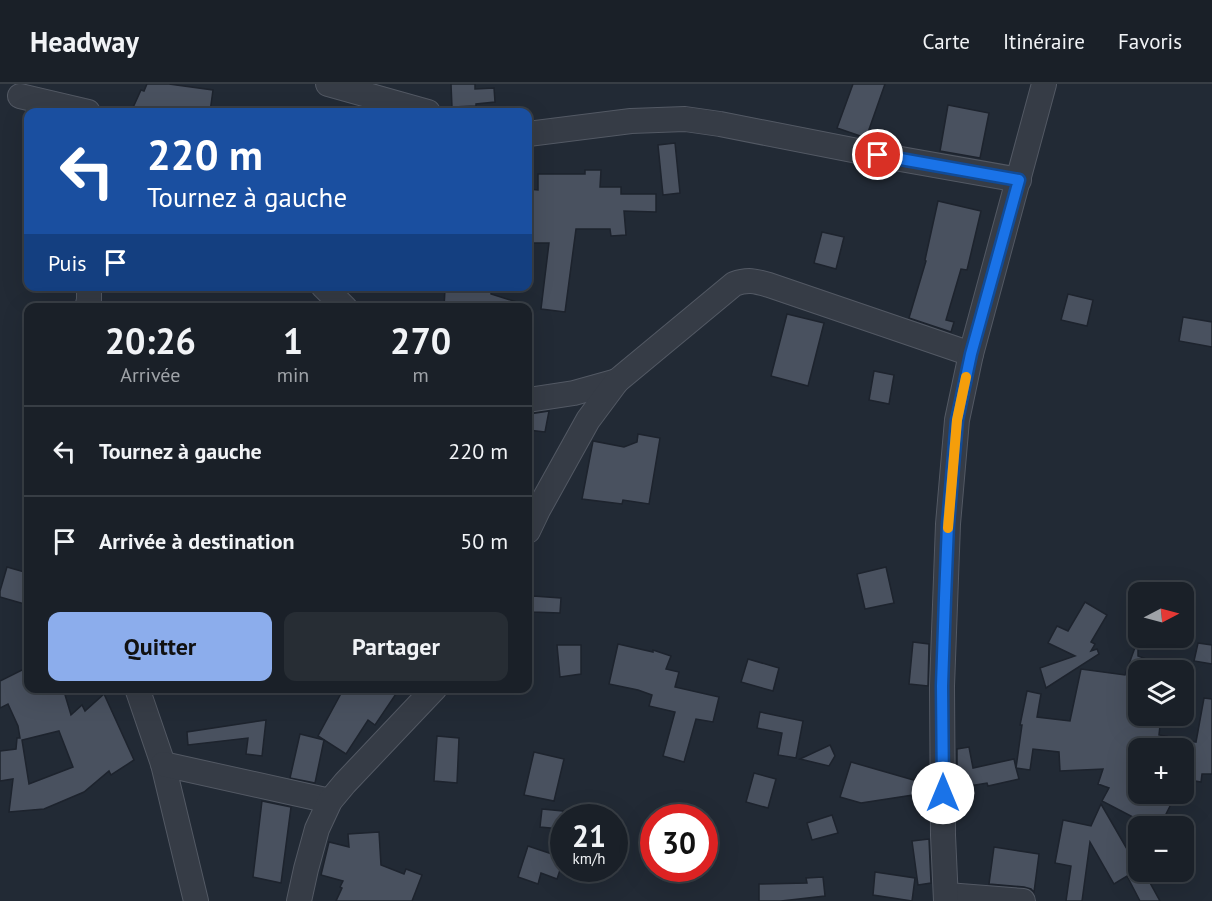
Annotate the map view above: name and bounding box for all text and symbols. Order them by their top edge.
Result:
text: Headway [30,23,139,60]
text: Carte [923,28,970,55]
text: Itinéraire [1003,28,1085,55]
text: Favoris [1118,28,1182,55]
text: 220 m [147,127,263,182]
pin [852,129,903,180]
icon: left [48,132,126,210]
icon: arrive [861,138,894,171]
text: Tournez à gauche [147,180,347,214]
icon: arrive [99,246,132,279]
text: Puis [48,249,87,277]
text: 20:26 [105,317,196,364]
text: 1 [283,317,303,364]
text: 270 [390,317,451,364]
text: Arrivée [120,362,180,388]
text: min [277,362,309,388]
text: m [413,362,429,388]
icon: left [48,435,81,468]
text: Tournez à gauche [99,437,262,465]
text: 220 m [448,437,508,465]
icon: arrive [48,525,81,558]
text: Arrivée à destination [99,527,295,555]
text: 50 m [460,527,508,555]
north arrow [1128,582,1194,648]
map controls [1128,582,1194,882]
button: Quitter [48,612,272,681]
button: Partager [284,612,508,681]
button: layers [1128,660,1194,726]
button: + [1128,738,1194,804]
position arrow [911,761,975,825]
speed limit sign: 30 [640,804,718,882]
text: 21 [572,816,606,855]
button: − [1128,816,1194,882]
text: km/h [573,849,605,868]

